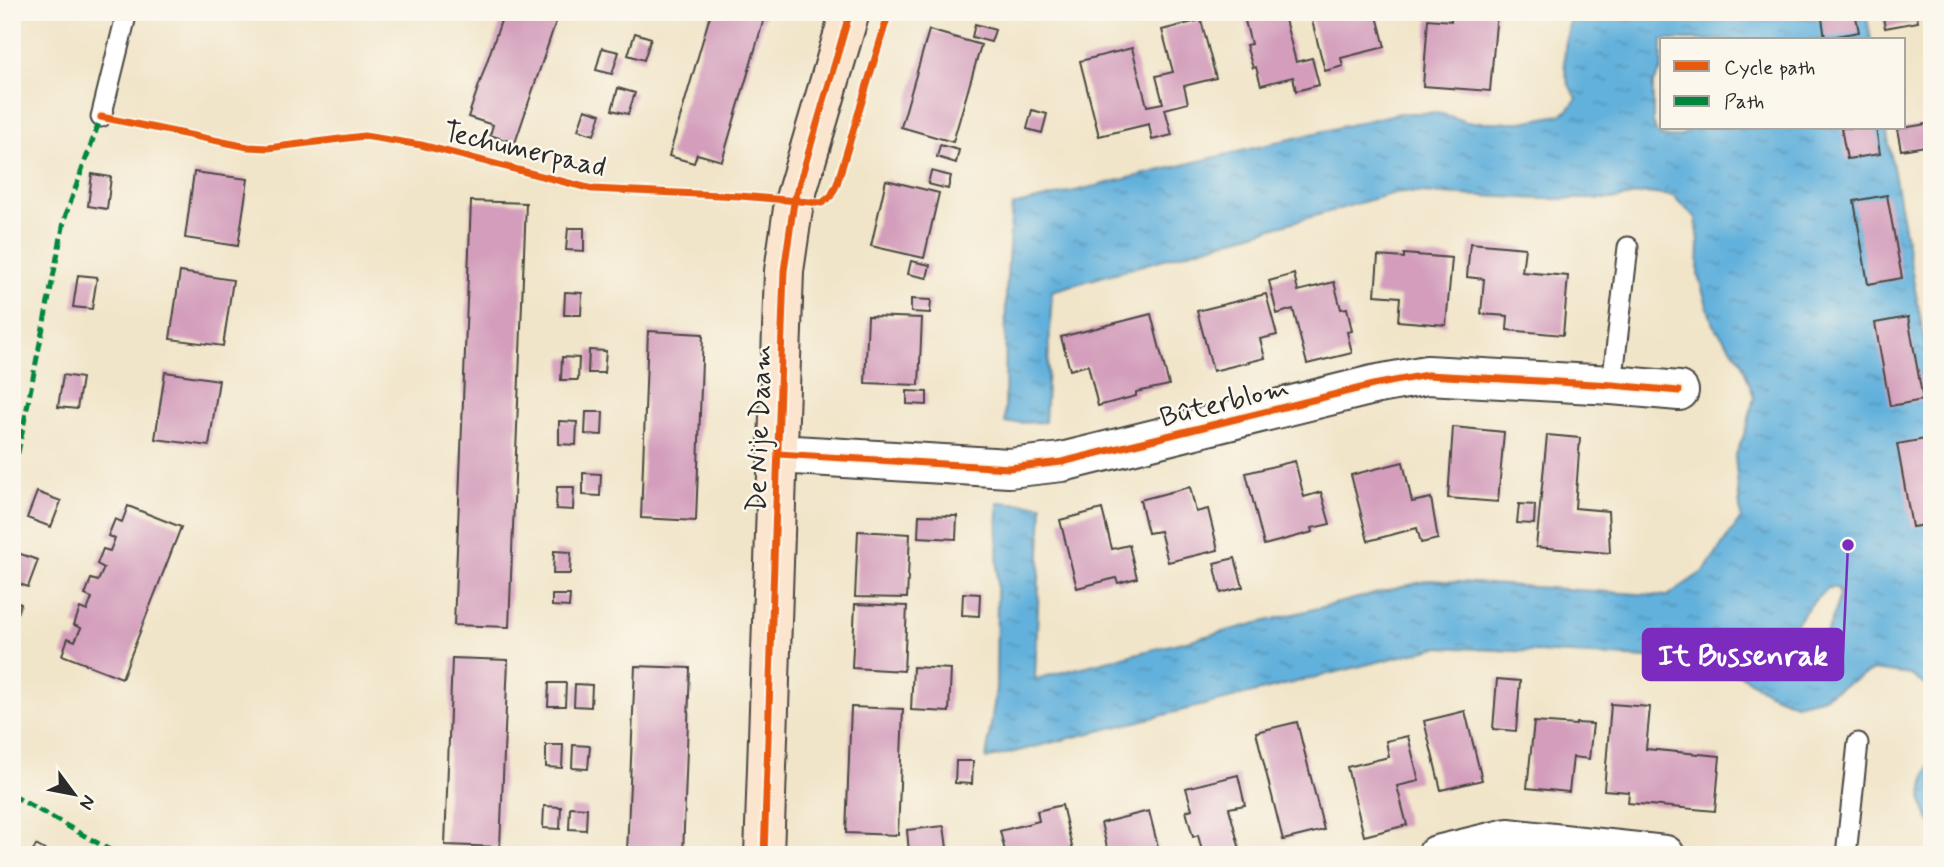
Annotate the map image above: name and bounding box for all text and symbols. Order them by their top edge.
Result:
legend [1660,38,1906,130]
text: Cycle path [1724,54,1815,82]
text: Path [1724,88,1764,116]
street label: Techumerpaad [440,114,609,187]
street label: De Nije Daam [739,344,782,513]
street label: Bûterblom [1156,370,1293,437]
callout: It Bussenrak [1643,629,1843,680]
text: It Bussenrak [1658,637,1828,676]
north arrow [38,758,108,828]
text: N [73,790,101,814]

